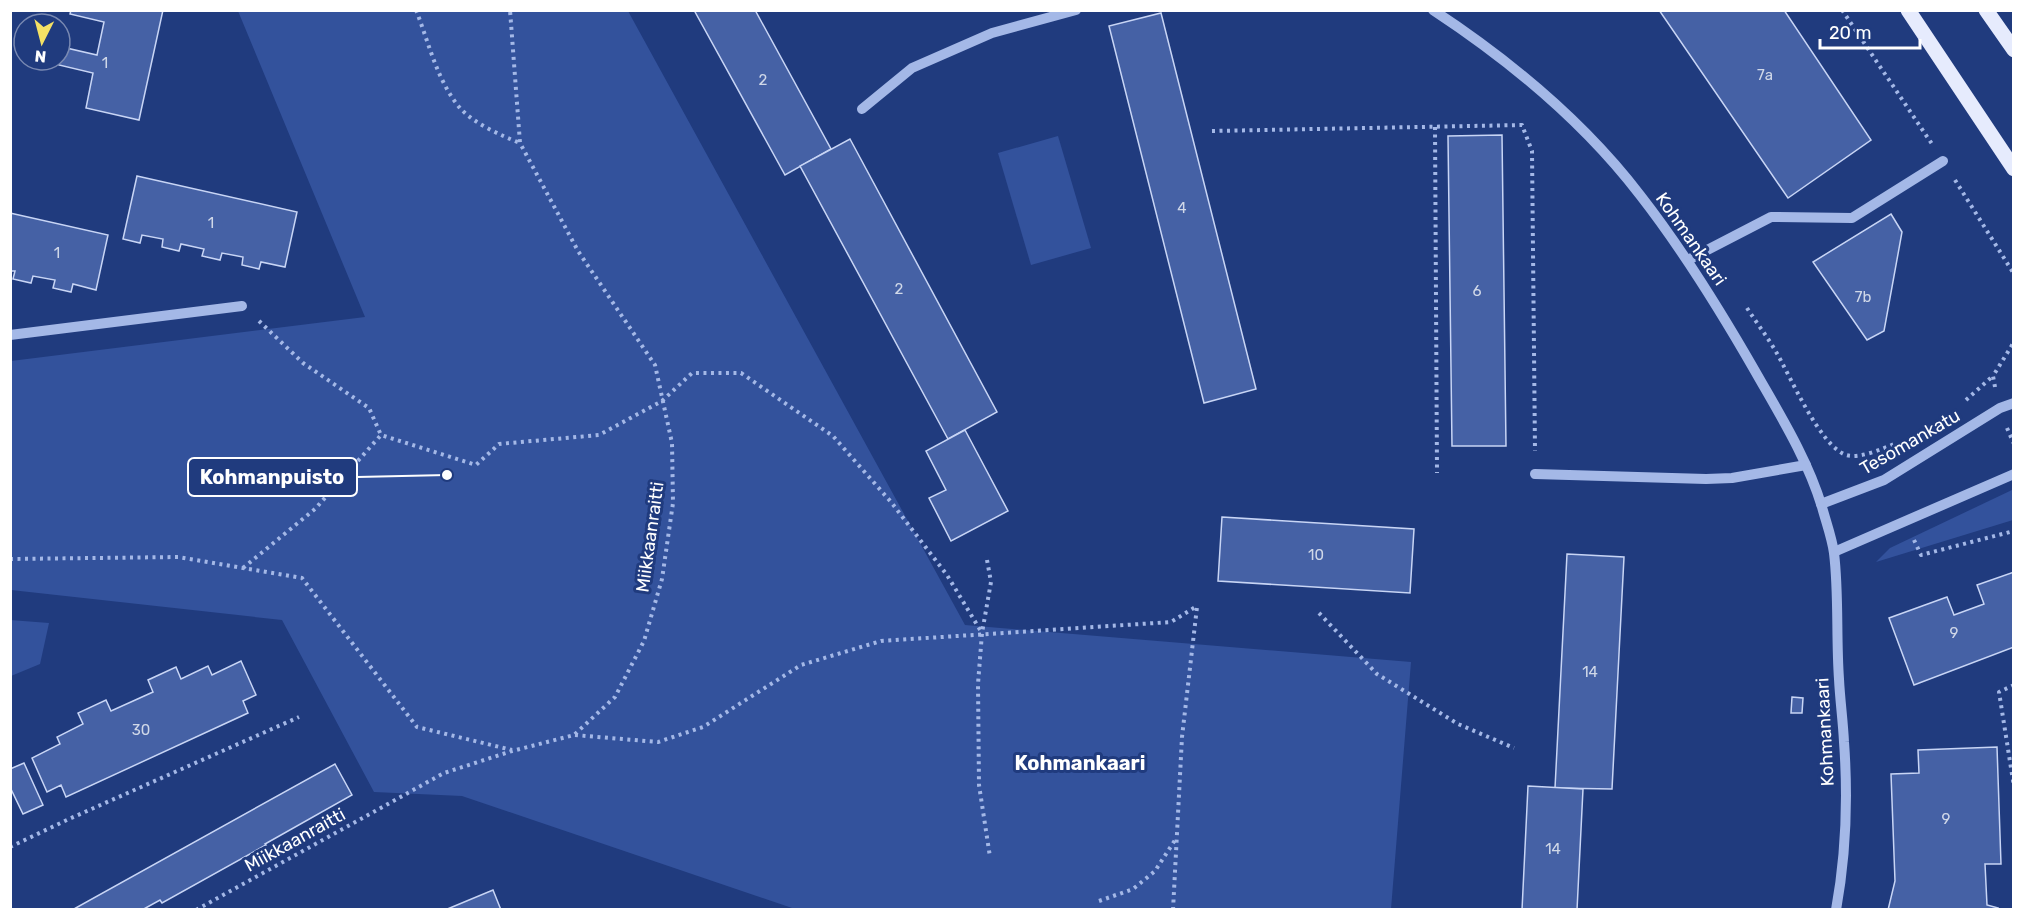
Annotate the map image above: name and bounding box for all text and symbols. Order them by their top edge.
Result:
north arrow [12,12,72,72]
scale bar [1820,12,1920,50]
text: 20 m [1829,22,1871,44]
text: N [34,46,47,66]
house number: 1 [102,54,108,72]
house number: 7a [1757,66,1773,84]
house number: 2 [759,71,768,89]
street label: Kohmankaari [1651,188,1731,290]
house number: 4 [1177,199,1187,217]
house number: 1 [208,214,214,232]
house number: 1 [54,244,60,262]
house number: 2 [895,280,904,298]
house number: 6 [1472,282,1482,300]
house number: 7b [1855,288,1871,306]
street label: Tesomankatu [1856,404,1964,480]
callout: Kohmanpuisto [188,458,357,496]
text: Kohmanpuisto [200,465,344,489]
street label: Miikkaanraitti [631,480,669,594]
house number: 10 [1308,546,1324,564]
house number: 9 [1950,624,1959,642]
house number: 14 [1582,663,1598,681]
street label: Kohmankaari [1811,677,1839,787]
house number: 30 [132,721,150,739]
district label: Kohmankaari [1015,751,1145,775]
street label: Miikkaanraitti [241,803,349,877]
house number: 9 [1942,810,1951,828]
house number: 14 [1545,840,1561,858]

